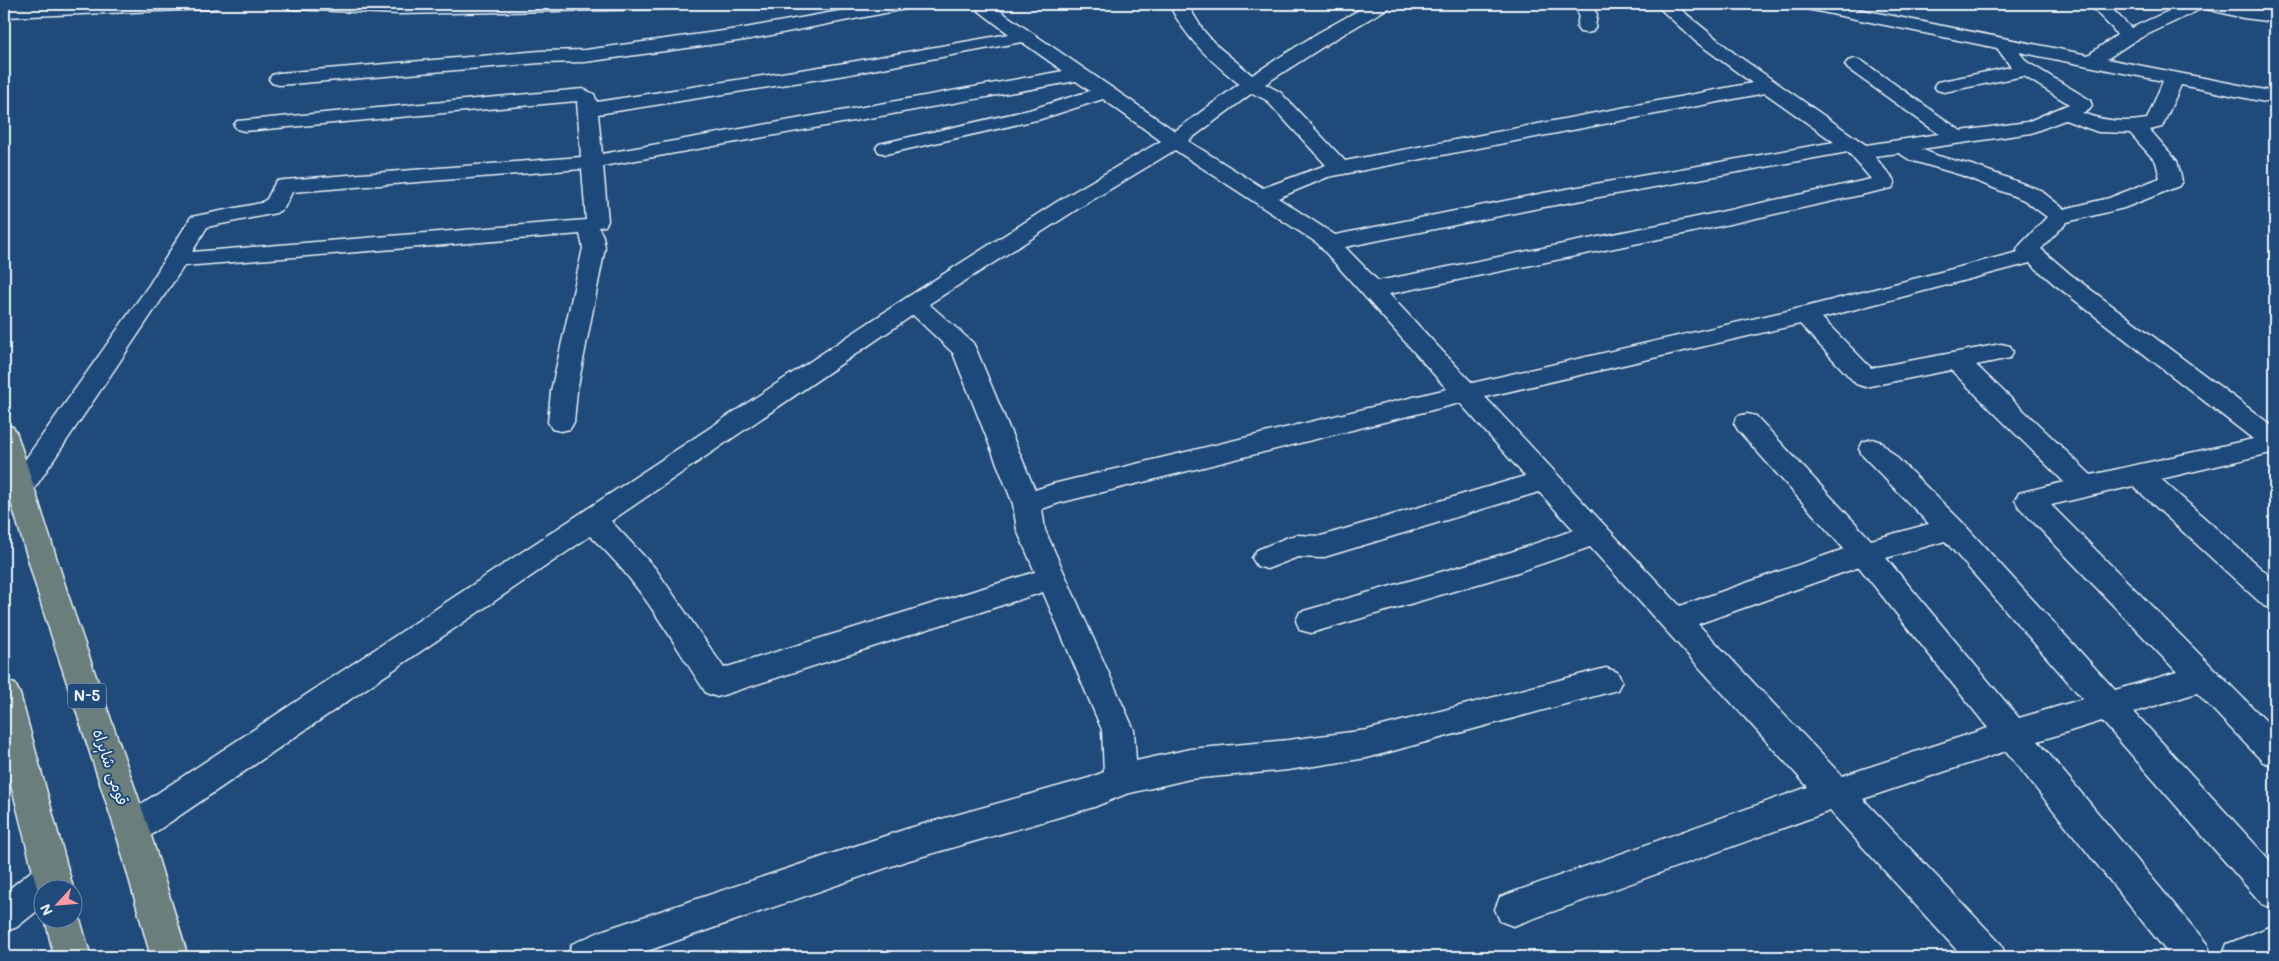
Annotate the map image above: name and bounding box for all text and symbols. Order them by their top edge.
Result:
road number: N-5 [68,684,106,708]
street label: قومی شاہراہ [86,726,134,809]
north arrow [32,878,82,928]
text: N [35,901,57,919]

